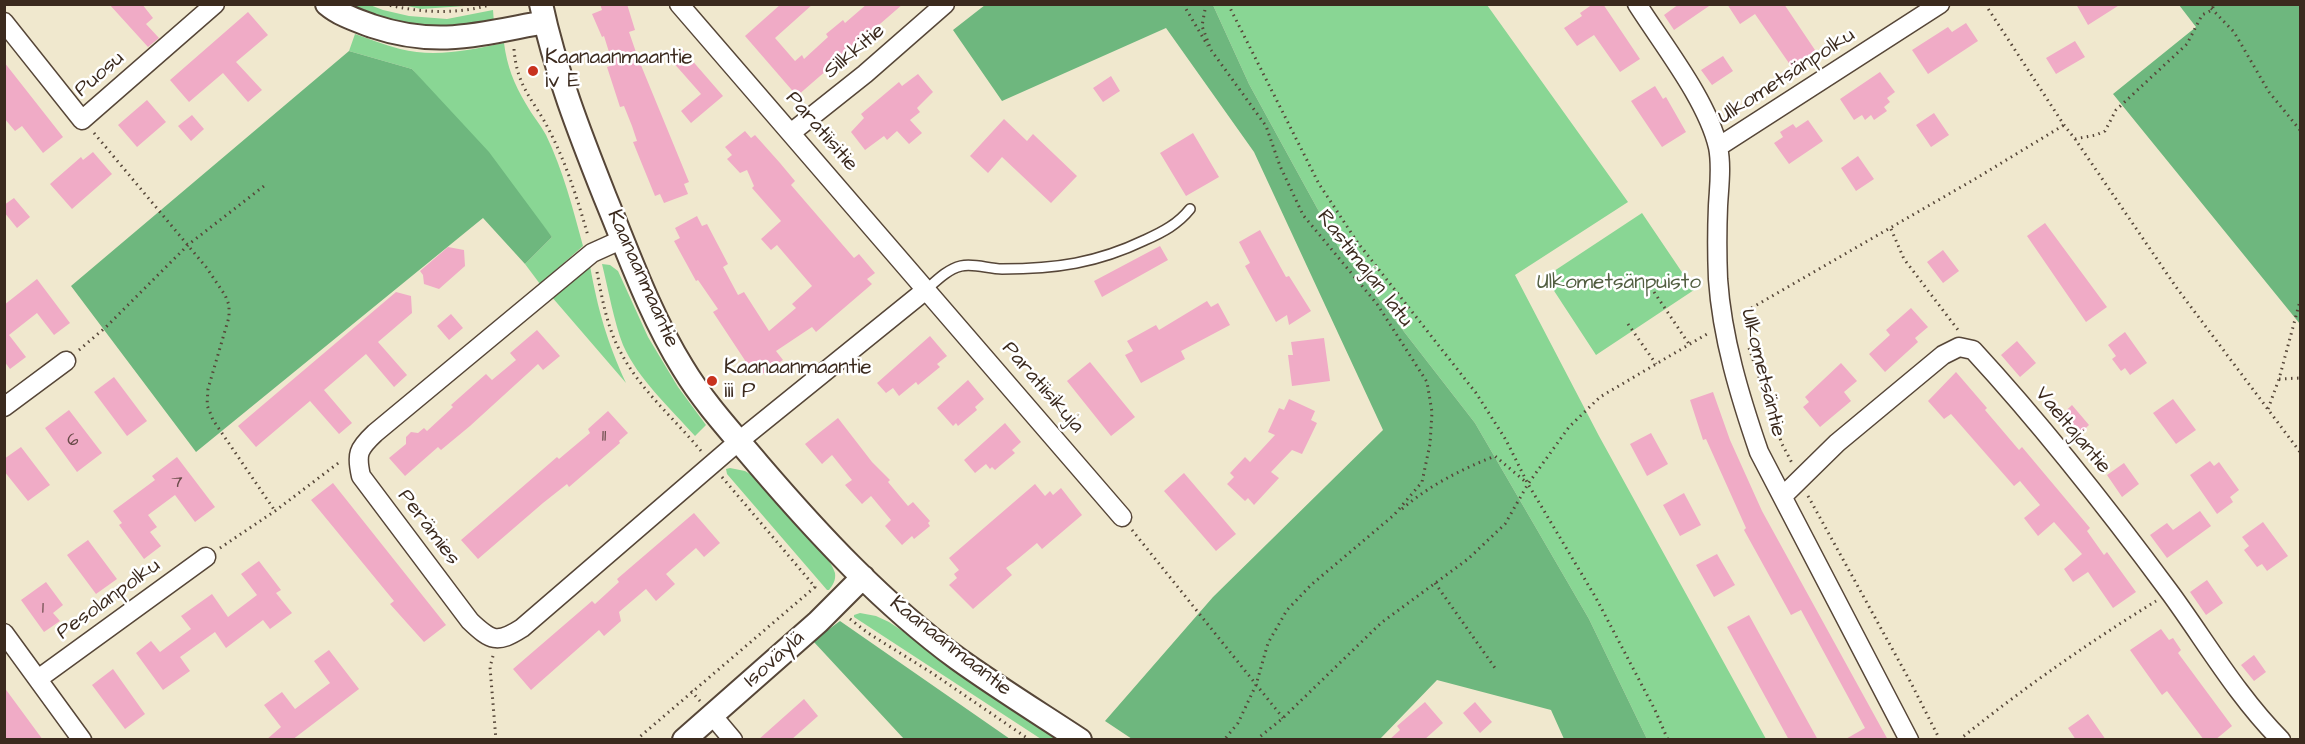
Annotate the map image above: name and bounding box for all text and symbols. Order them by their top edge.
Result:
street label: Silkkitie [819,19,891,85]
street label: Ulkometsänpolku [1714,23,1860,131]
place label: Kaanaanmaantie iv E [545,46,693,96]
street label: Puosu [70,47,130,103]
marker: Kaanaanmaantie iv E [526,64,540,78]
street label: Paratiisitie [779,87,863,177]
street label: Kaanaanmaantie [600,206,684,352]
street label: Rastimajan latu [1311,206,1417,332]
park label: Ulkometsänpuisto [1537,271,1701,297]
street label: Ulkometsäntie [1734,307,1790,439]
street label: Paratiisikuja [995,337,1089,439]
place label: Kaanaanmaantie iii P [724,356,872,406]
marker: Kaanaanmaantie iii P [705,374,719,388]
street label: Vaeltajantie [2028,382,2116,480]
house number: 11 [602,426,606,448]
house number: 6 [67,430,79,452]
house number: 7 [171,472,183,494]
street label: Perämies [391,485,465,571]
street label: Pesolanpolku [52,554,166,646]
street label: Kaanaanmaantie [884,592,1016,702]
house number: 1 [42,598,44,620]
street label: Isoväylä [740,626,810,694]

